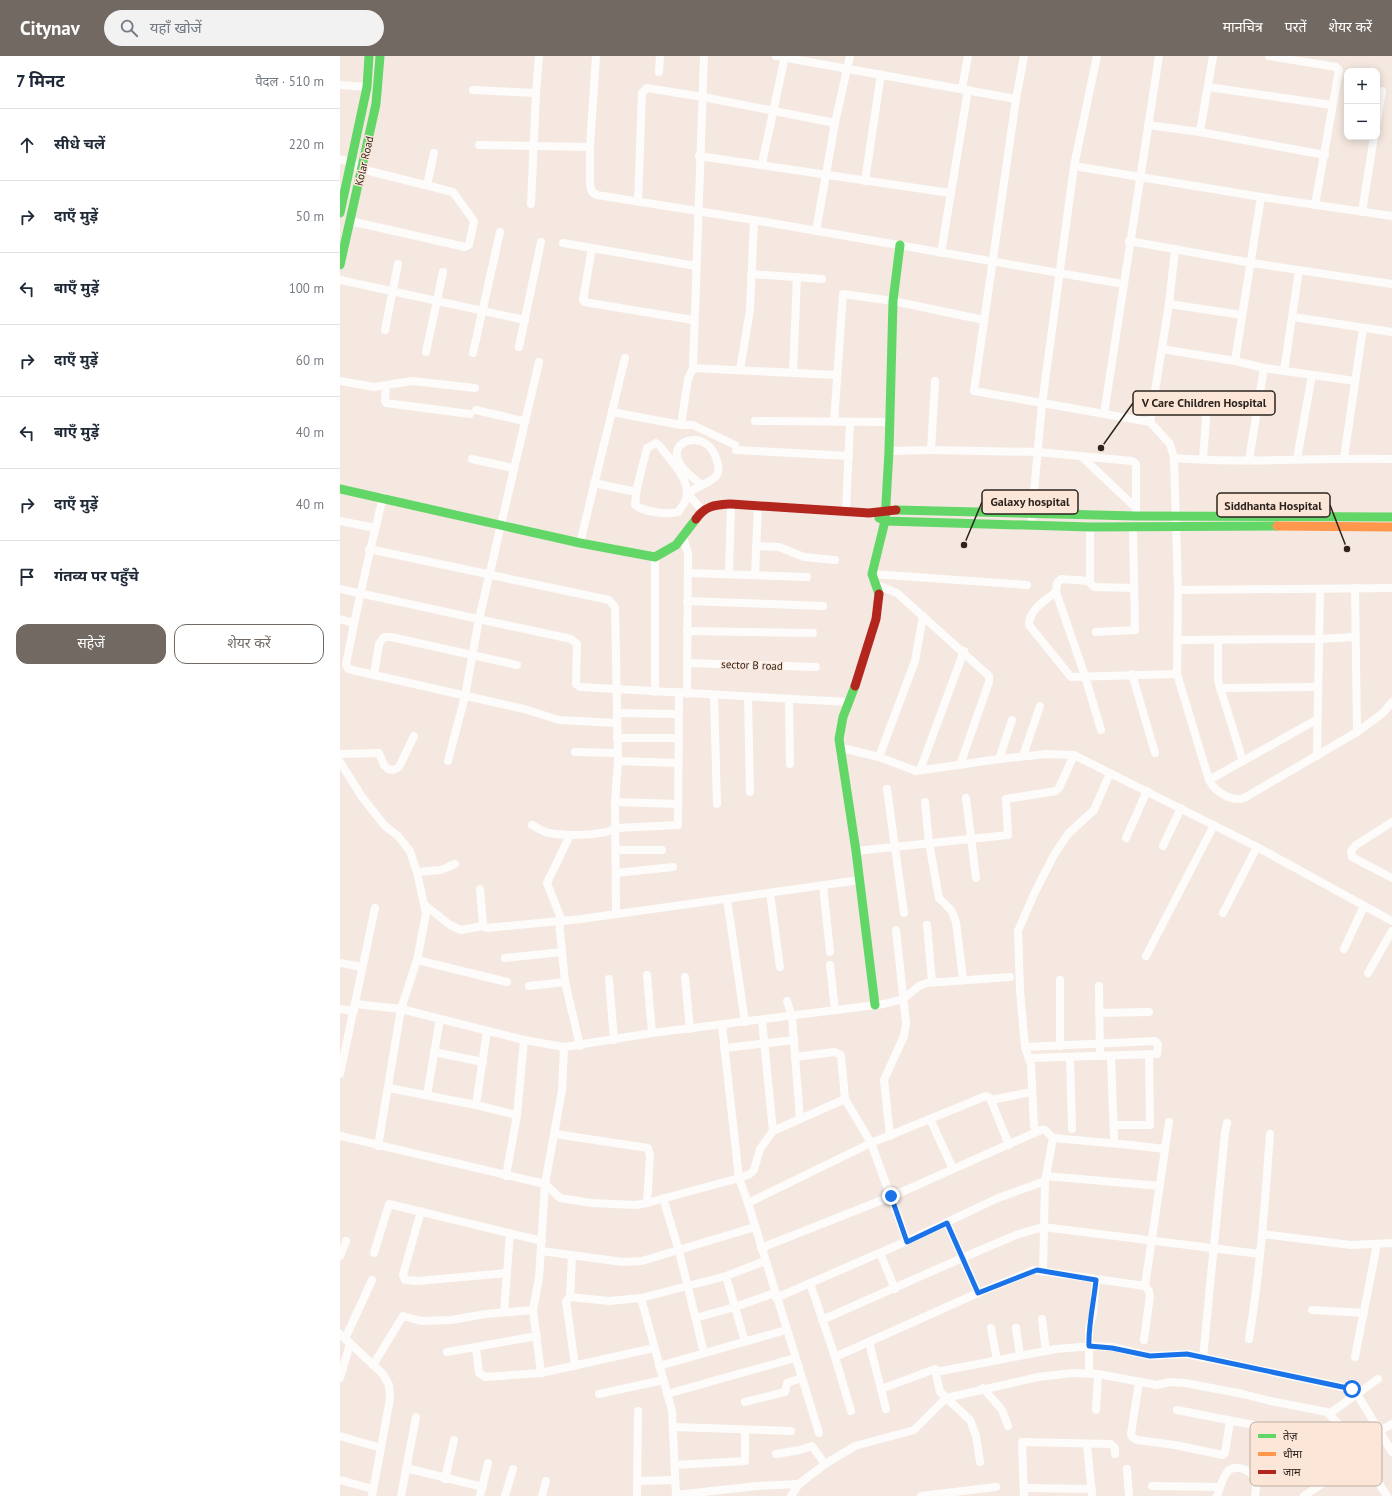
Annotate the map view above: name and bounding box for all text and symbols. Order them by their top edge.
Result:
search box [104,10,384,46]
text: Citynav [20,16,80,40]
icon: search [118,17,140,39]
text: यहाँ खोजें [150,18,202,37]
text: मानचित्र [1223,18,1263,36]
text: परतें [1285,18,1306,36]
text: शेयर करें [1328,18,1372,36]
map controls [1344,68,1380,140]
button: + [1344,68,1380,104]
text: 7 मिनट [16,70,65,92]
text: पैदल · 510 m [255,73,324,90]
button: − [1344,104,1380,140]
icon: ahead [16,134,38,156]
text: सीधे चलें [54,134,105,153]
street label: Kolar Road [351,135,377,187]
text: 220 m [289,136,324,153]
icon: right [16,206,38,228]
text: दाएँ मुड़ें [54,206,98,225]
text: 50 m [296,208,324,225]
icon: left [16,278,38,300]
text: बाएँ मुड़ें [54,278,99,297]
text: 100 m [289,280,324,297]
icon: right [16,350,38,372]
text: दाएँ मुड़ें [54,350,98,369]
text: 60 m [296,352,324,369]
callout: V Care Children Hospital [1133,391,1275,415]
text: V Care Children Hospital [1141,395,1267,410]
icon: left [16,422,38,444]
text: बाएँ मुड़ें [54,422,99,441]
text: 40 m [296,424,324,441]
callout: Galaxy hospital [982,490,1078,514]
callout: Siddhanta Hospital [1217,493,1330,517]
icon: right [16,494,38,516]
text: दाएँ मुड़ें [54,494,98,513]
text: Galaxy hospital [991,494,1070,509]
text: 40 m [296,496,324,513]
text: Siddhanta Hospital [1224,498,1322,513]
icon: arrive [16,566,38,588]
text: गंतव्य पर पहुँचे [54,566,139,585]
button: सहेजें [16,624,166,664]
button: शेयर करें [174,624,324,664]
street label: sector B road [721,657,783,673]
route end [882,1187,900,1205]
route start [1343,1380,1361,1398]
legend [1250,1422,1382,1486]
text: तेज़ [1283,1429,1298,1443]
text: धीमा [1283,1447,1302,1461]
text: जाम [1283,1465,1301,1479]

